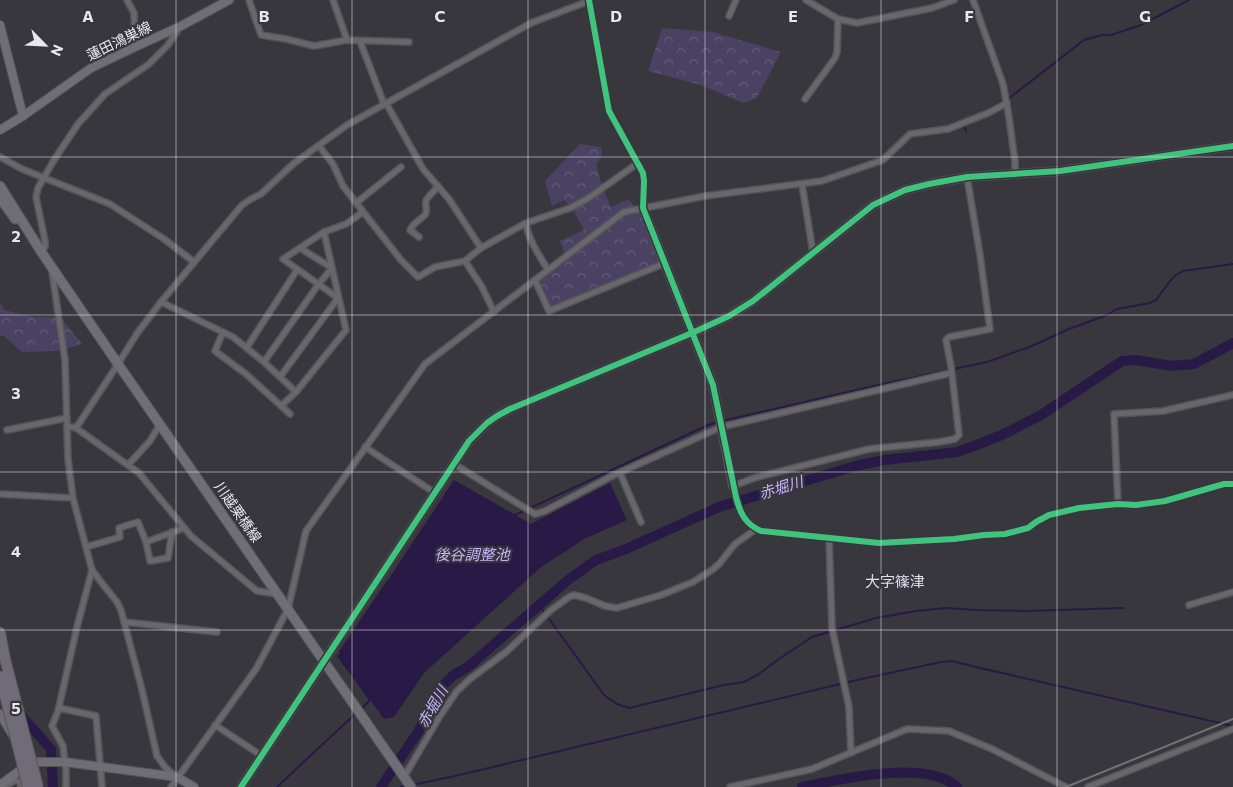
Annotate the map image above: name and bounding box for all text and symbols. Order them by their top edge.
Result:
text: A [82,6,94,25]
text: B [259,6,270,25]
text: C [435,6,446,25]
text: D [610,6,622,25]
text: E [788,6,798,25]
text: F [964,6,974,25]
text: G [1139,6,1151,25]
street label: 蓮田鴻巣線 [84,18,154,64]
north arrow [20,20,70,70]
text: N [47,42,67,59]
text: 2 [11,226,21,245]
text: 3 [11,383,21,402]
water label: 赤堀川 [757,471,807,502]
street label: 川越栗橋線 [211,478,265,545]
text: 4 [11,541,21,560]
water label: 後谷調整池 [434,545,511,563]
district label: 大字篠津 [865,572,925,590]
water label: 赤堀川 [413,681,452,730]
text: 5 [11,698,21,717]

